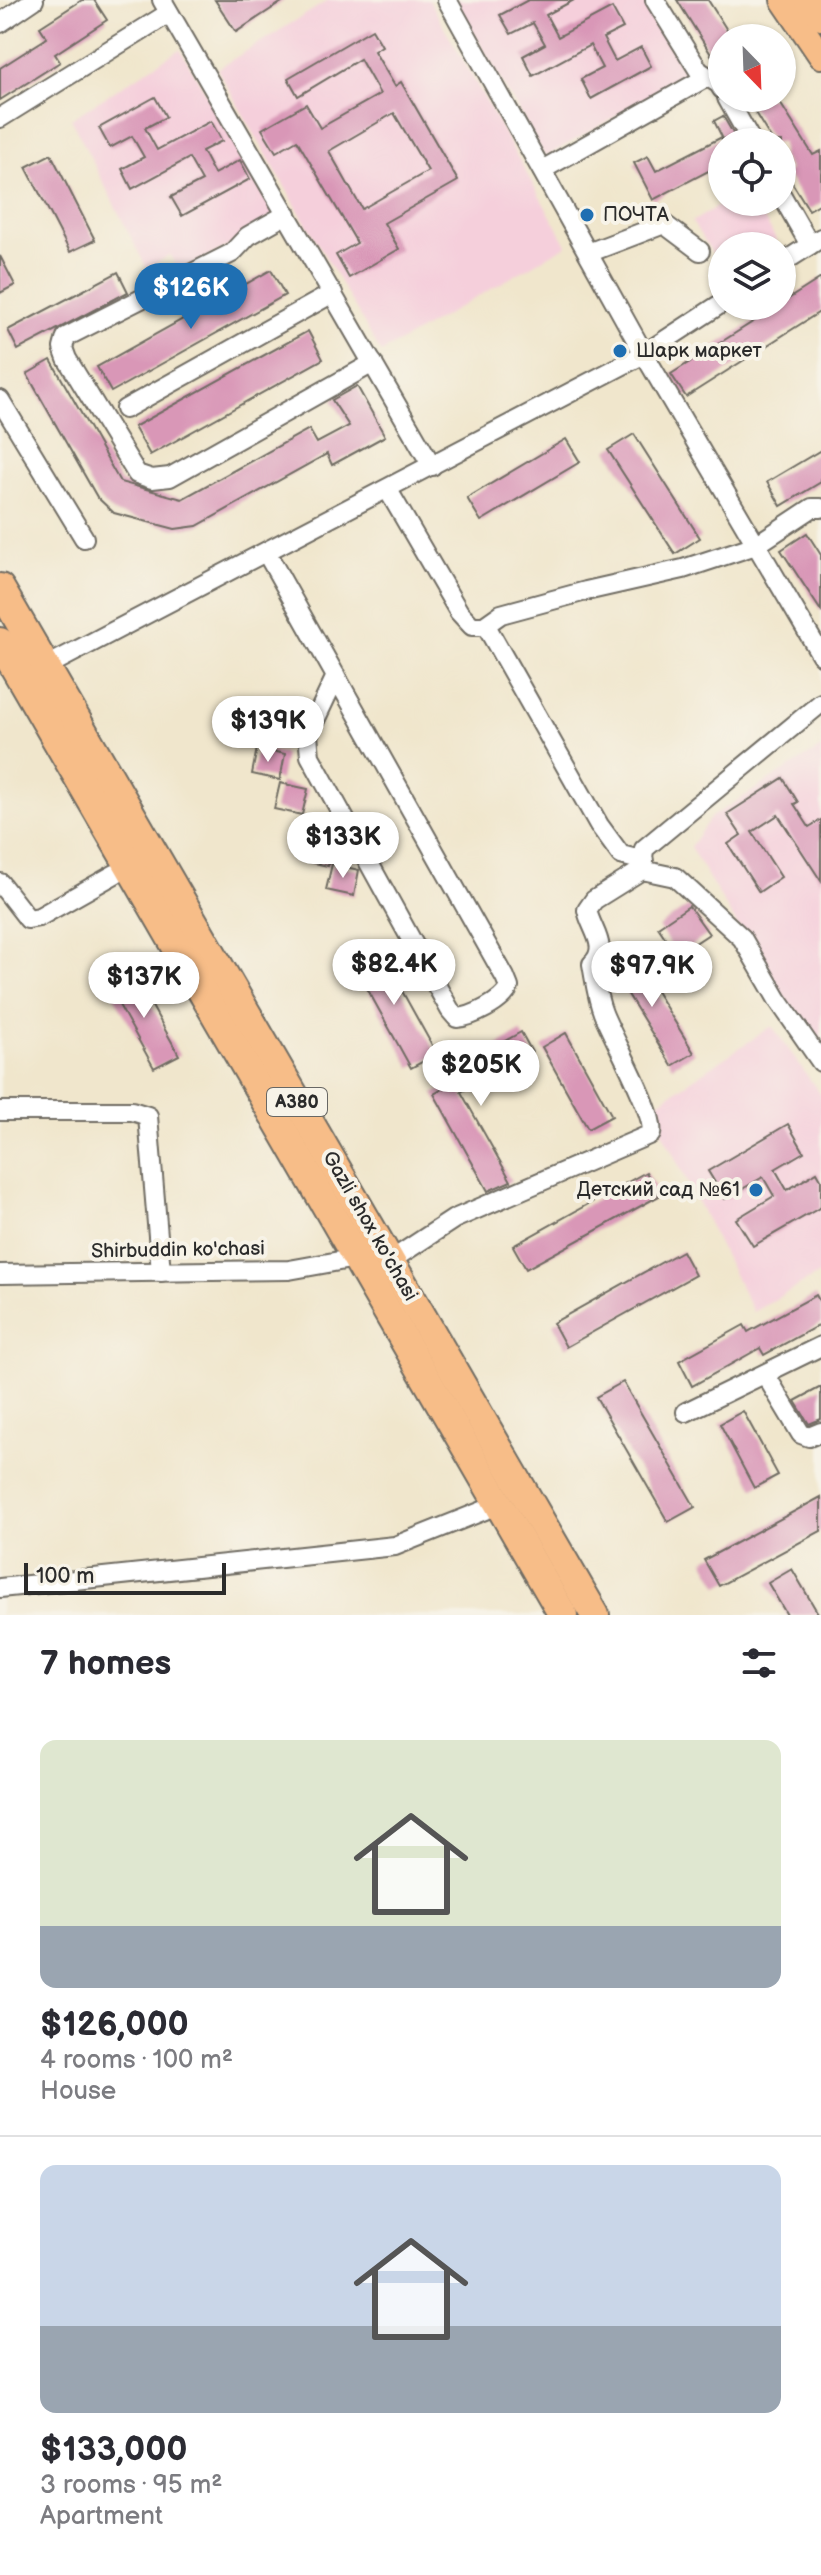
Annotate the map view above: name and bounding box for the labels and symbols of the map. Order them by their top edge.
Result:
north arrow [708,24,796,112]
place label: ПОЧТА [603,203,670,227]
marker: ПОЧТА [578,206,596,224]
pin: $126K [135,263,247,331]
place label: Шарк маркет [636,339,763,363]
marker: Шарк маркет [611,342,629,360]
pin: $139K [212,696,324,764]
pin: $133K [287,812,399,880]
pin: $82.4K [329,939,459,1007]
pin: $97.9K [587,941,717,1009]
pin: $137K [88,952,200,1020]
pin: $205K [425,1040,537,1108]
road number: A380 [267,1088,327,1116]
street label: Gazli shox ko'chasi [317,1147,423,1305]
place label: Детский сад №61 [577,1178,740,1202]
marker: Детский сад №61 [747,1181,765,1199]
street label: Shirbuddin ko'chasi [91,1236,265,1264]
scale bar [24,1559,226,1595]

